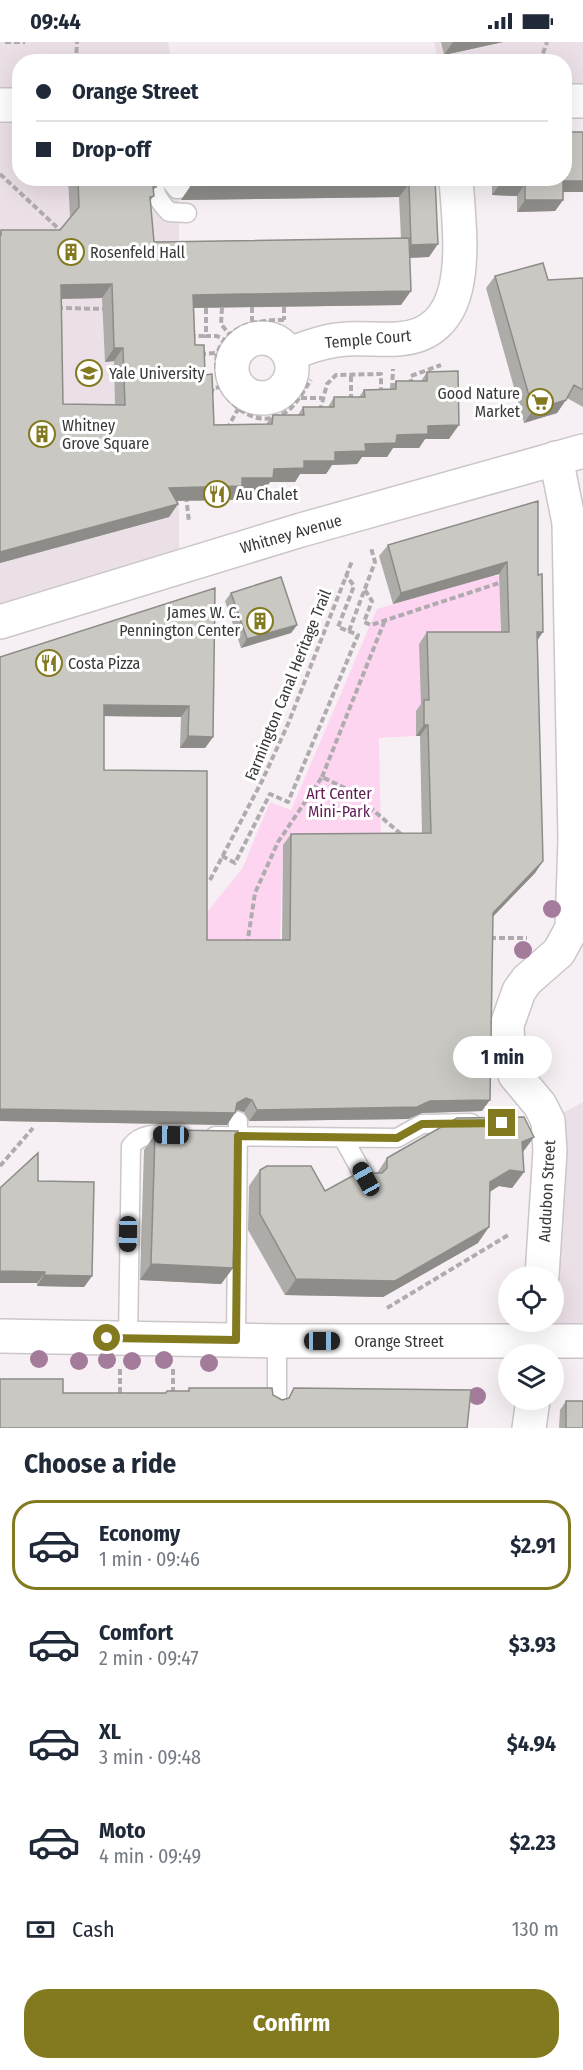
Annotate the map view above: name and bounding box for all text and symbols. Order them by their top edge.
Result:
text: 09:44 [30,8,81,35]
text: Orange Street [72,78,199,105]
text: Drop-off [72,136,151,163]
building icon: Rosenfeld Hall [56,237,86,267]
place label: Rosenfeld Hall [90,243,185,262]
street label: Temple Court [324,326,413,352]
school or university icon: Yale University [74,358,104,388]
place label: Yale University [109,364,205,383]
place label: Good Nature Market [437,384,521,421]
supermarket icon: Good Nature Market [525,387,555,417]
place label: Whitney Grove Square [62,416,149,453]
building icon: Whitney Grove Square [27,419,57,449]
restaurant icon: Au Chalet [202,479,232,509]
place label: Au Chalet [236,485,299,504]
street label: Whitney Avenue [238,510,344,558]
street label: Farmington Canal Heritage Trail [241,587,335,783]
place label: James W. C. Pennington Center [119,603,240,640]
building icon: James W. C. Pennington Center [245,606,275,636]
restaurant icon: Costa Pizza [34,648,64,678]
place label: Costa Pizza [68,654,141,673]
park label: Art Center Mini-Park [306,784,372,821]
callout: 1 min [452,1036,552,1078]
text: 1 min [481,1045,524,1069]
route end [488,1109,515,1136]
car [153,1126,189,1144]
street label: Audubon Street [535,1139,559,1243]
car [349,1159,383,1199]
car [119,1216,137,1252]
map controls [498,1266,564,1410]
button: locate [498,1266,564,1332]
route start [93,1324,120,1351]
car [304,1332,340,1350]
street label: Orange Street [354,1332,445,1351]
button: layers [498,1344,564,1410]
text: Choose a ride [24,1448,176,1480]
icon: car [27,1518,81,1572]
text: Economy [99,1520,180,1547]
text: $2.91 [510,1532,556,1559]
text: 1 min · 09:46 [99,1547,200,1571]
icon: car [27,1617,81,1671]
text: Comfort [99,1619,173,1646]
text: $3.93 [509,1631,556,1658]
text: 2 min · 09:47 [99,1646,199,1670]
icon: car [27,1716,81,1770]
text: XL [99,1718,121,1745]
text: $4.94 [507,1730,556,1757]
text: 3 min · 09:48 [99,1745,201,1769]
icon: car [27,1815,81,1869]
text: Moto [99,1817,146,1844]
text: $2.23 [509,1829,556,1856]
text: 4 min · 09:49 [99,1844,201,1868]
icon: cash [24,1913,57,1946]
text: Cash [72,1916,115,1943]
text: 130 m [512,1917,559,1941]
button: Confirm [24,1989,559,2058]

